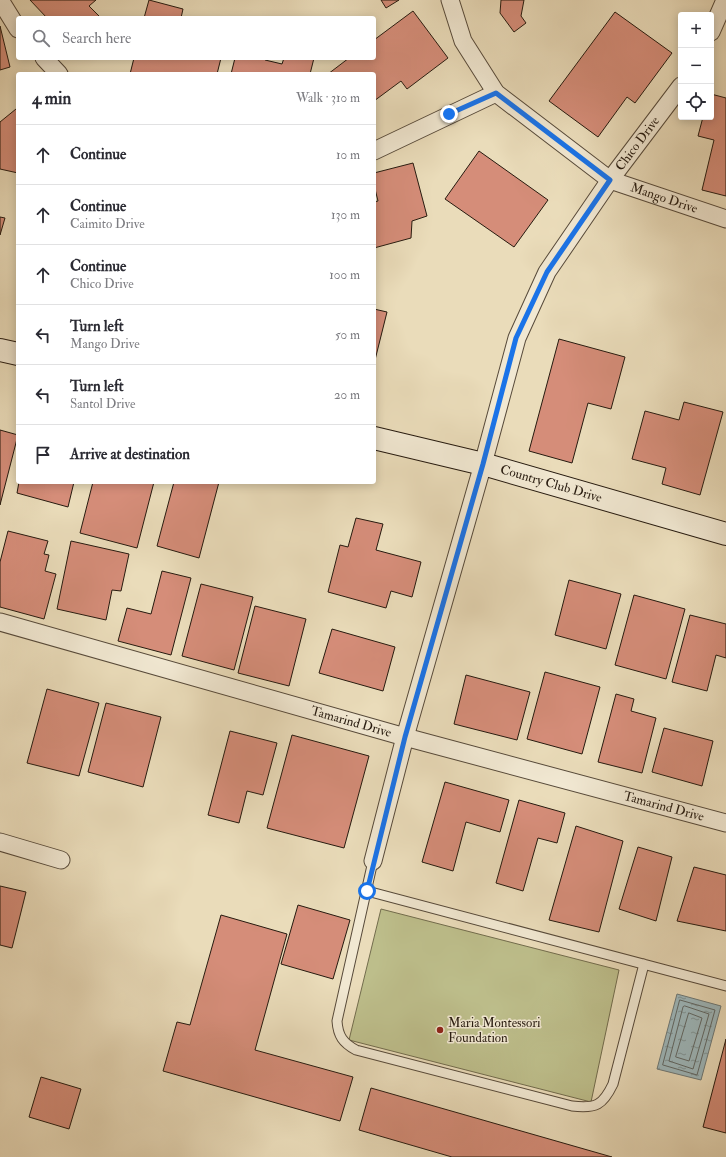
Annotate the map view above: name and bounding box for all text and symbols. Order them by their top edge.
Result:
map controls [678,12,714,120]
button: + [678,12,714,48]
search box [16,16,376,60]
icon: search [30,27,52,49]
text: Search here [62,29,131,48]
button: − [678,48,714,84]
button: locate [678,84,714,120]
text: 4 min [32,88,71,109]
text: Walk · 310 m [296,90,360,106]
route end [440,105,458,123]
street label: Chico Drive [612,113,663,174]
icon: ahead [32,144,54,166]
text: Continue [70,145,126,164]
text: 10 m [336,147,360,163]
street label: Mango Drive [628,179,700,217]
text: Continue [70,197,126,216]
icon: ahead [32,204,54,226]
text: 130 m [331,207,360,223]
text: Caimito Drive [70,216,145,232]
text: Continue [70,257,126,276]
icon: ahead [32,264,54,286]
text: 100 m [329,267,360,283]
text: Chico Drive [70,276,134,292]
text: Turn left [70,317,124,336]
icon: left [32,324,54,346]
text: 50 m [335,327,360,343]
text: Mango Drive [70,336,140,352]
text: Turn left [70,377,124,396]
icon: left [32,384,54,406]
text: 20 m [334,387,360,403]
text: Santol Drive [70,396,135,412]
icon: arrive [32,444,54,466]
text: Arrive at destination [70,445,190,464]
street label: Country Club Drive [498,461,604,506]
street label: Tamarind Drive [309,703,394,741]
street label: Tamarind Drive [622,788,707,825]
route start [358,882,376,900]
place label: Maria Montessori Foundation [448,1015,541,1046]
marker: Maria Montessori Foundation [435,1025,445,1035]

